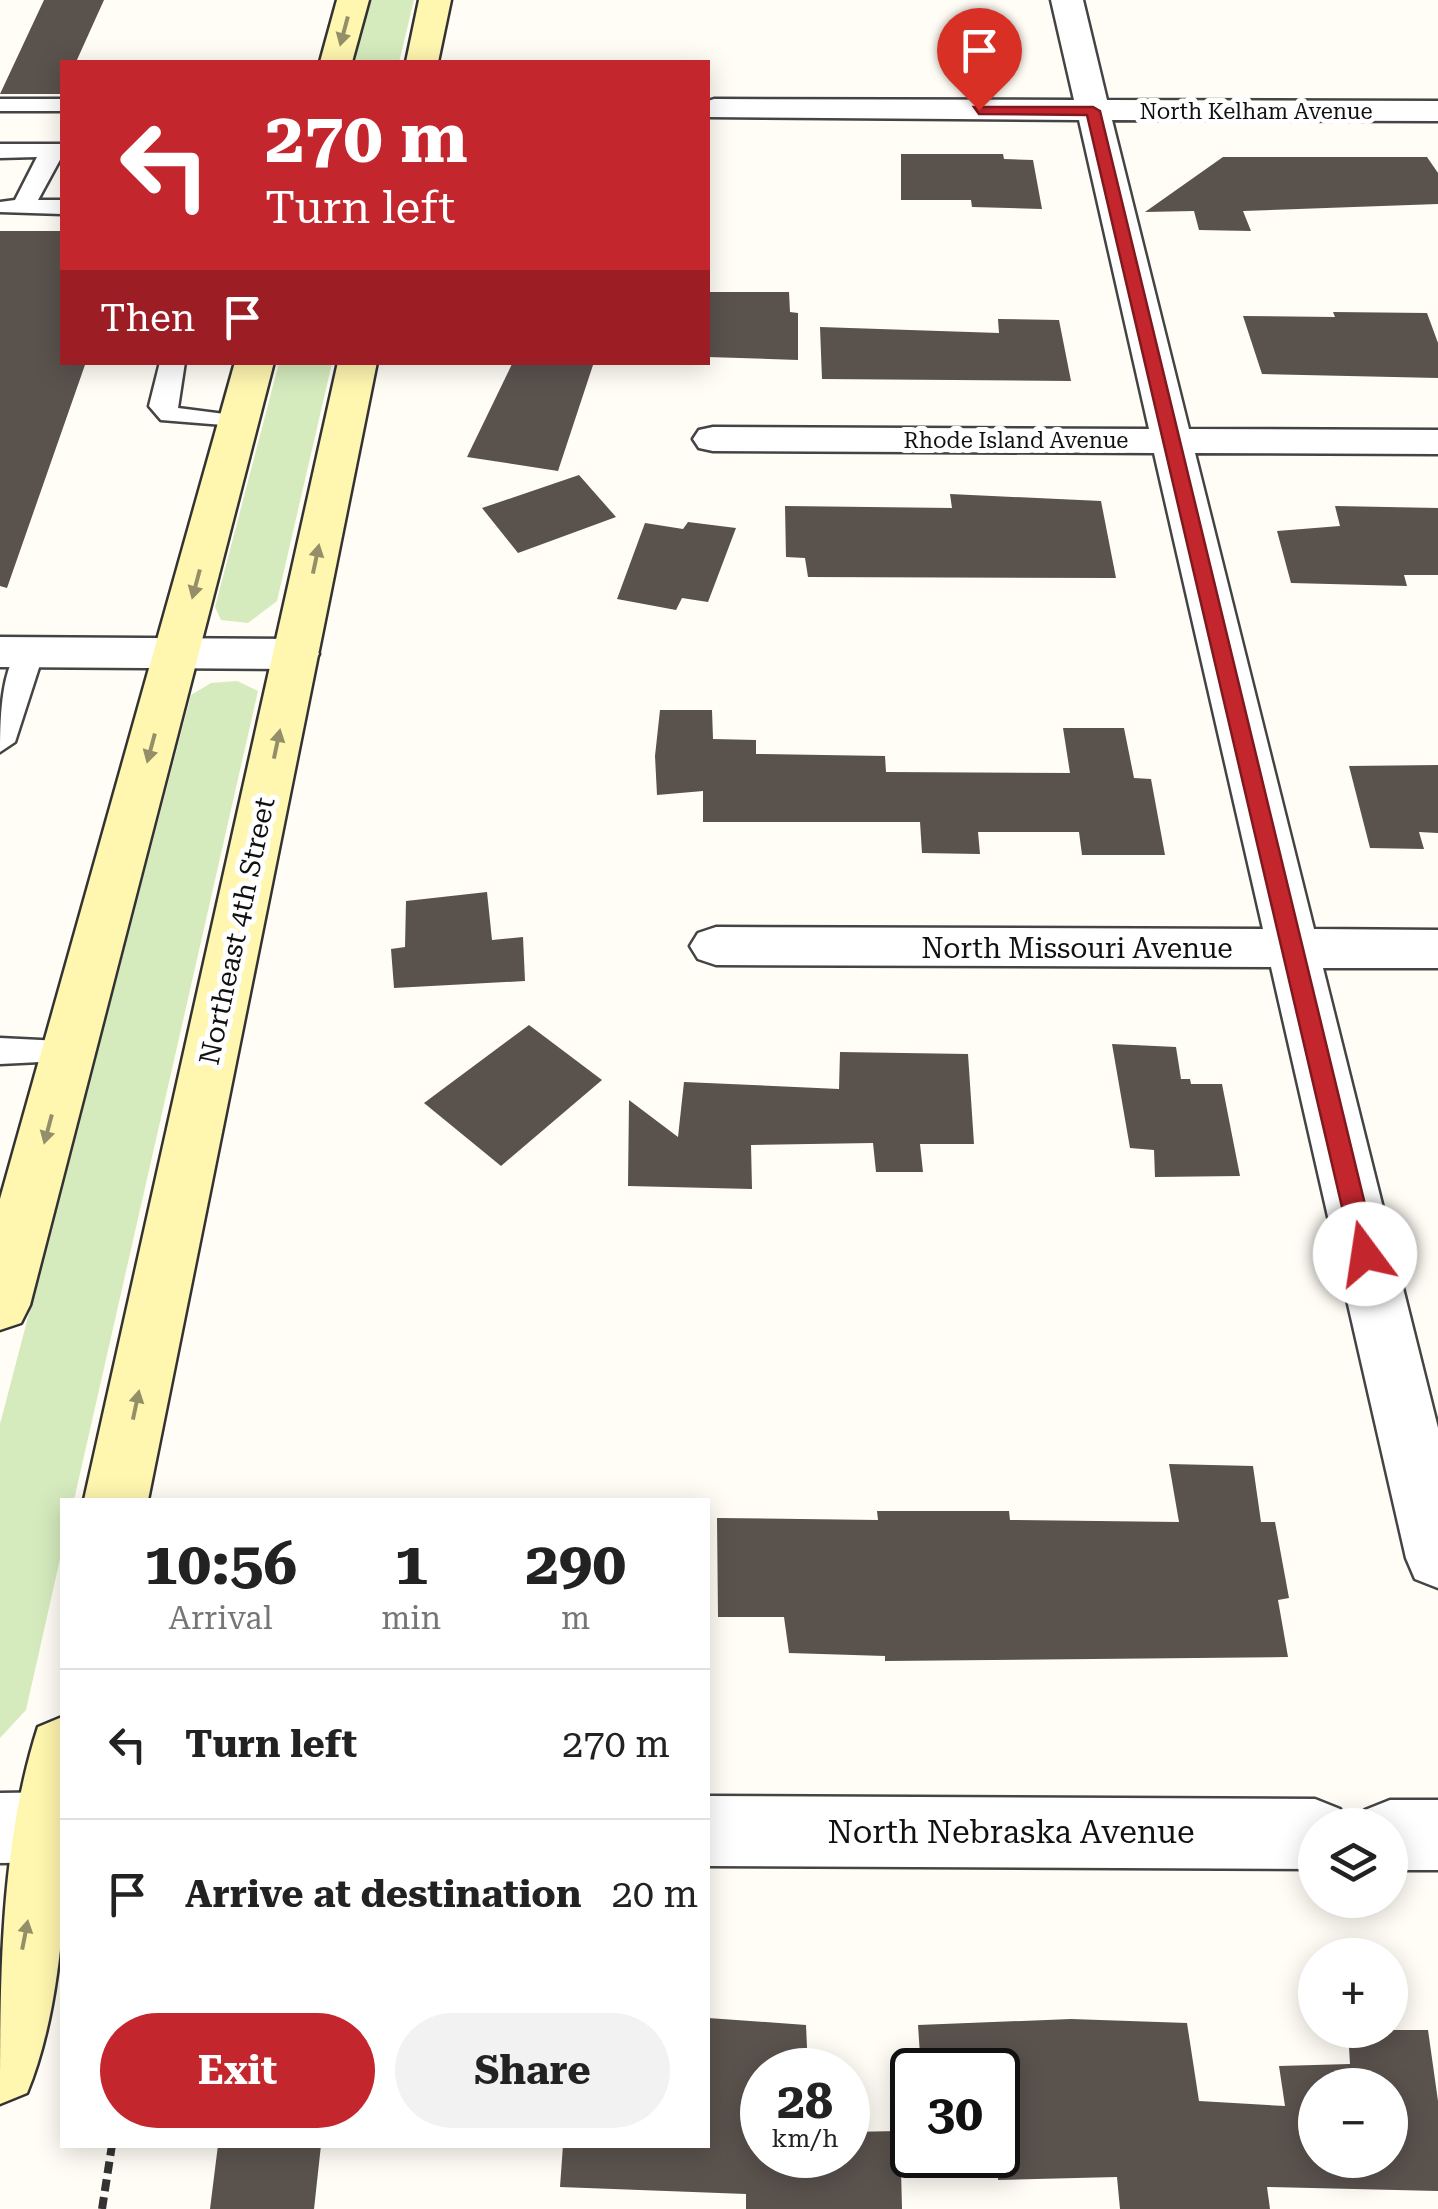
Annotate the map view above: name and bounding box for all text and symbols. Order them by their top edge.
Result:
pin [937,8,1022,111]
one-way arrow [336,16,352,47]
icon: arrive [952,23,1007,78]
text: 270 m [265,97,468,179]
street label: North Kelham Avenue [1139,99,1373,124]
icon: left [100,100,230,230]
text: Turn left [265,181,455,234]
icon: arrive [215,290,270,345]
text: Then [100,296,195,340]
street label: Rhode Island Avenue [904,428,1128,453]
one-way arrow [309,543,325,574]
one-way arrow [187,569,203,600]
one-way arrow [269,729,285,760]
one-way arrow [143,732,159,763]
street label: Northeast 4th Street [193,794,281,1068]
street label: North Missouri Avenue [921,932,1233,965]
one-way arrow [40,1114,55,1145]
position arrow [1313,1202,1417,1306]
one-way arrow [129,1389,145,1420]
text: 10:56 [144,1528,297,1599]
text: 1 [394,1528,428,1599]
text: 290 [525,1528,626,1599]
text: Arrival [169,1599,273,1637]
text: min [381,1599,441,1637]
text: m [561,1599,590,1637]
icon: left [100,1717,155,1772]
text: Turn left [185,1722,357,1766]
text: 270 m [562,1722,670,1766]
map controls [1298,1808,1408,2178]
button: layers [1298,1808,1408,1918]
street label: North Nebraska Avenue [827,1813,1195,1851]
icon: arrive [100,1867,155,1922]
text: Arrive at destination [185,1872,581,1916]
text: 20 m [611,1872,698,1916]
one-way arrow [17,1920,33,1951]
button: + [1298,1938,1408,2048]
button: Exit [100,2013,375,2128]
button: Share [395,2013,670,2128]
speed limit sign: 30 [890,2048,1020,2178]
button: − [1298,2068,1408,2178]
text: 28 [777,2072,833,2130]
text: km/h [772,2124,838,2153]

